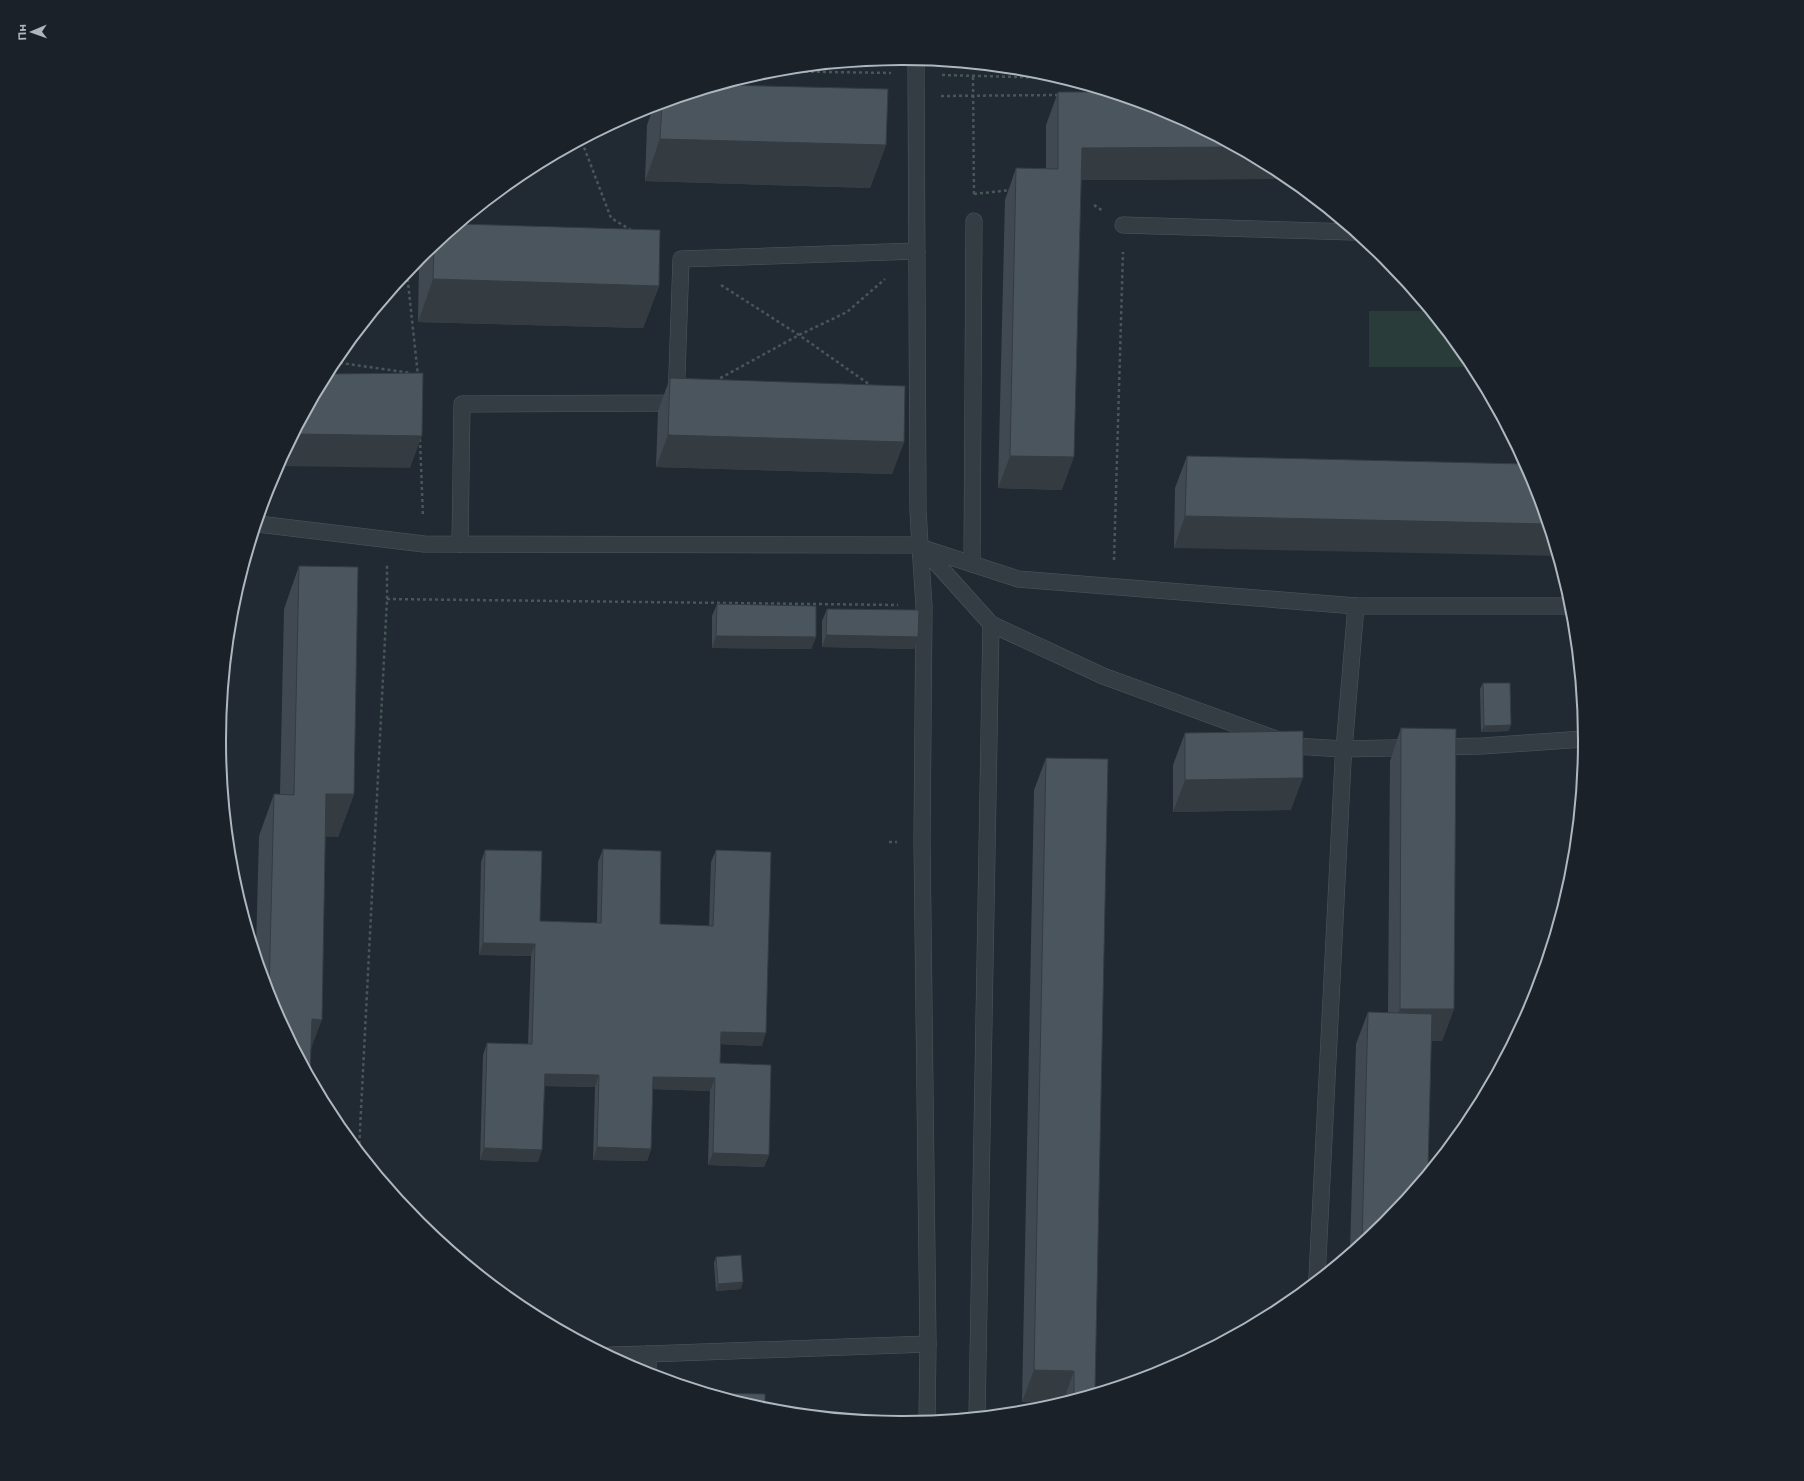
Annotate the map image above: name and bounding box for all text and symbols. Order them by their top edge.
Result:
north arrow [12,12,52,52]
text: Пн [15,24,29,41]

